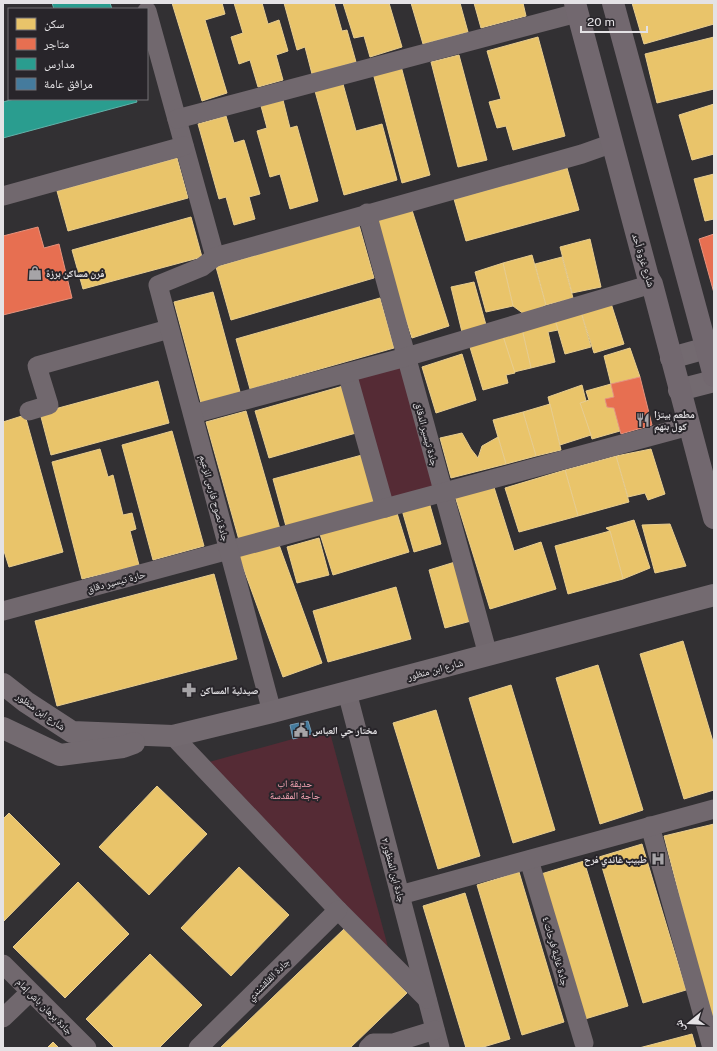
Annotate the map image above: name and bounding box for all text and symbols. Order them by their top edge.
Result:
legend [8,8,148,100]
scale bar [581,8,647,34]
text: 20 m [587,15,615,29]
text: سكن [44,17,65,31]
text: متاجر [43,37,69,51]
text: مدارس [44,57,75,71]
text: مرافق عامة [44,77,93,91]
street label: شارع غزوة أحد [629,232,658,289]
shop icon: فرن مساكن برزة [27,265,43,281]
place label: فرن مساكن برزة [46,267,105,280]
street label: جادة تيسير الدقاق [412,401,441,468]
place label: مطعم بيتزا كول بنهم [654,408,695,434]
restaurant icon: مطعم بيتزا كول بنهم [635,412,651,428]
street label: جادة نصوح فارس الزعيم [196,453,232,544]
street label: حارة تيسير دقاق [85,567,148,596]
street label: شارع ابن منظور [405,656,465,683]
pharmacy icon: صيدلية المساكن [181,682,197,698]
place label: صيدلية المساكن [200,684,259,697]
street label: شارع ابن منظور [13,689,68,733]
public building icon: مختار حي العباس [293,722,309,738]
place label: مختار حي العباس [312,724,378,738]
park label: حديقة اب جاجة المقدسة [270,777,321,801]
street label: جادة ابن المنظور ٢ [379,836,409,904]
hospital icon: طبيب غاندي فرح [650,851,666,867]
place label: طبيب غاندي فرح [584,853,647,867]
street label: جادة غالية فرحات ٤ [540,915,572,988]
street label: جادة القلقشندي [244,955,294,1004]
street label: جادة برهان باش إمام [13,975,76,1038]
north arrow [669,1003,709,1043]
text: ش [672,1018,689,1033]

